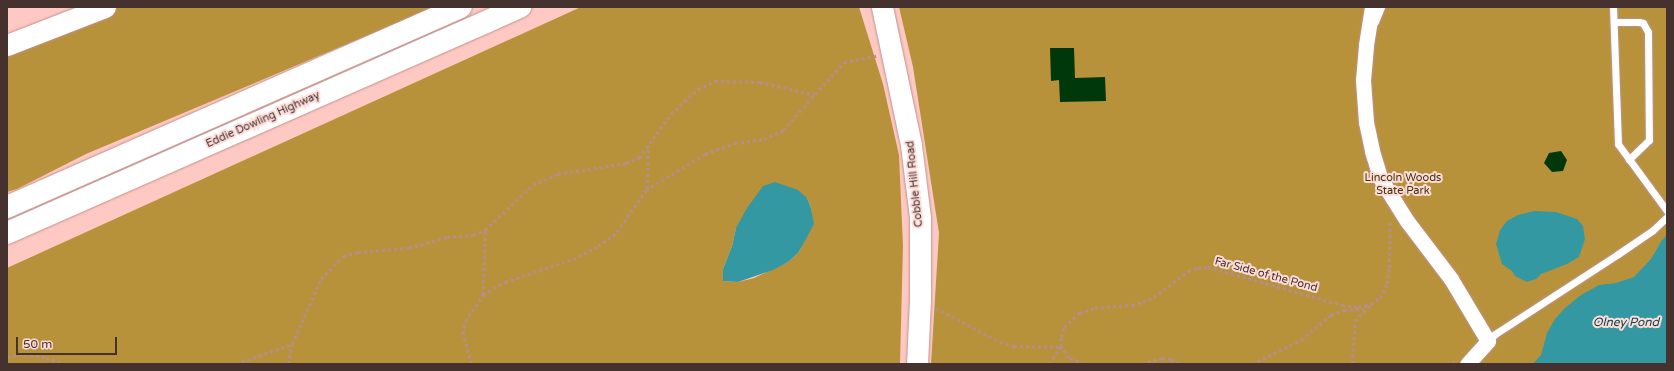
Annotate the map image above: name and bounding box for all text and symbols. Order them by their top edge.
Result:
street label: Eddie Dowling Highway [204,89,322,151]
street label: Cobble Hill Road [904,140,926,228]
park label: Lincoln Woods State Park [1365,172,1441,198]
street label: Far Side of the Pond [1213,255,1319,295]
water label: Olney Pond [1593,316,1659,330]
scale bar [18,329,119,355]
text: 50 m [23,337,52,351]

